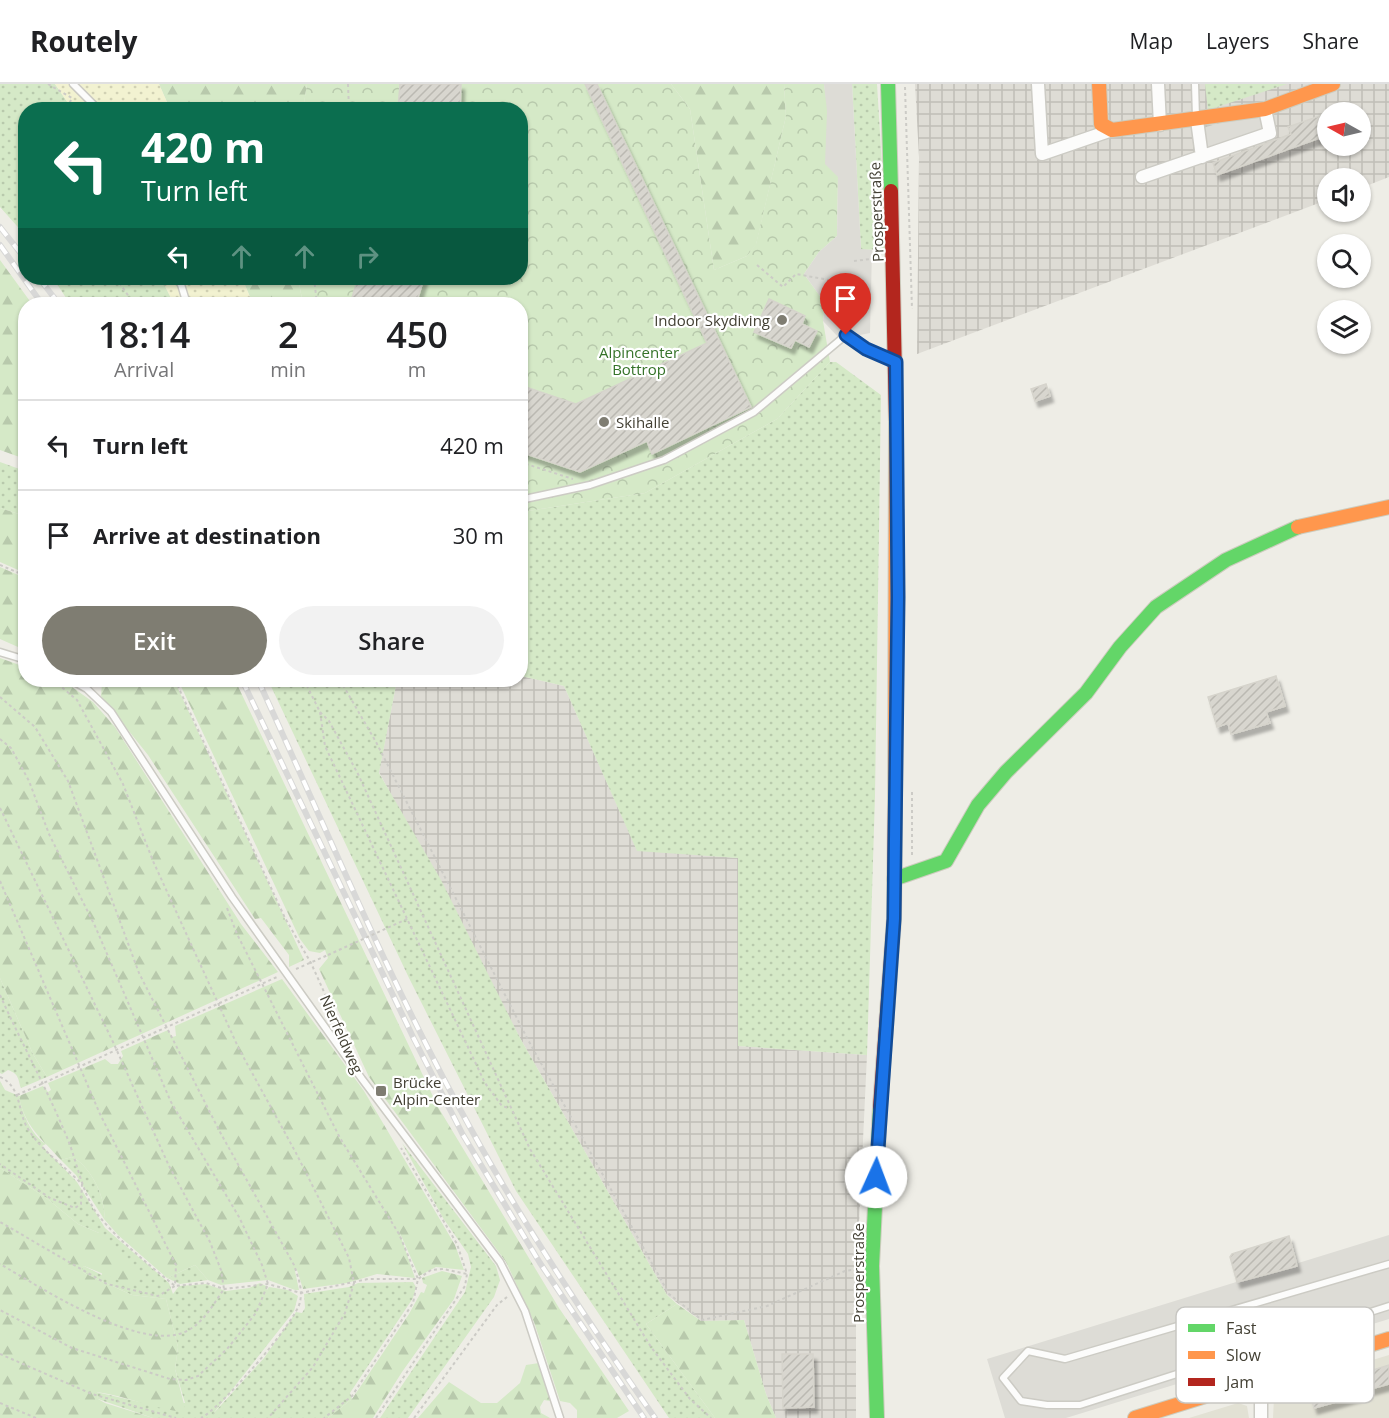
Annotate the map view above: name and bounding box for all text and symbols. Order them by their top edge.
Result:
text: Routely [30,22,137,60]
text: Map [1130,27,1173,55]
text: Layers [1206,27,1270,55]
text: Share [1303,27,1359,55]
north arrow [1317,102,1371,156]
map controls [1317,102,1371,354]
text: 420 m [141,118,265,175]
icon: left [42,126,120,204]
street label: Prosperstraße [864,162,888,262]
button: sound [1317,168,1371,222]
text: Turn left [141,172,248,209]
button: search [1317,234,1371,288]
icon: left [162,240,195,273]
icon: ahead [225,240,258,273]
icon: ahead [288,240,321,273]
icon: right [351,240,384,273]
pin [820,273,871,335]
icon: arrive [829,282,862,315]
button: layers [1317,300,1371,354]
text: 18:14 [98,310,190,359]
text: 2 [278,310,299,359]
text: 450 [386,310,448,359]
place label: Indoor Skydiving [654,310,770,330]
marker: Indoor Skydiving [775,313,789,327]
park label: Alpincenter Bottrop [599,342,679,379]
text: Arrival [114,356,174,383]
text: min [270,356,306,383]
text: m [408,356,426,383]
place label: Skihalle [616,412,669,432]
marker: Skihalle [597,415,611,429]
icon: left [42,429,75,462]
text: Turn left [93,430,188,460]
text: 420 m [440,430,504,460]
icon: arrive [42,519,75,552]
text: Arrive at destination [93,520,321,550]
text: 30 m [453,520,504,550]
button: Exit [42,606,267,675]
button: Share [279,606,504,675]
street label: Nierfeldweg [316,991,368,1077]
place label: Brücke Alpin-Center [393,1072,480,1109]
marker: Brücke Alpin-Center [374,1084,388,1098]
position arrow [844,1145,908,1209]
street label: Prosperstraße [848,1223,868,1323]
legend [1176,1307,1374,1403]
text: Fast [1226,1317,1257,1339]
text: Slow [1226,1344,1261,1366]
text: Jam [1224,1371,1254,1393]

